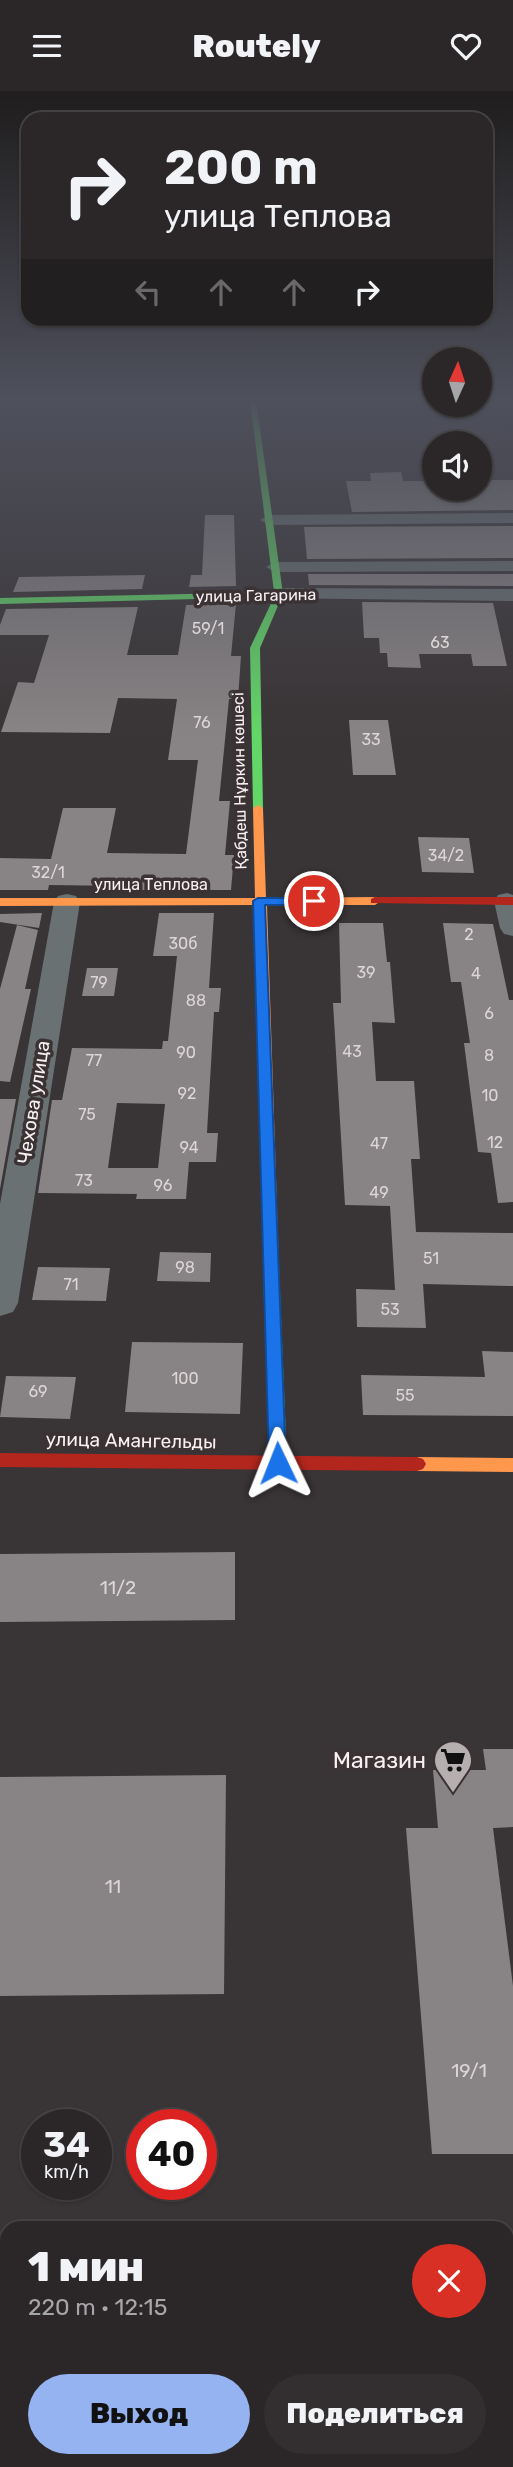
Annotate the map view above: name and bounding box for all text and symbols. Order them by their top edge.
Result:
icon: menu [28,27,66,65]
text: Routely [192,27,321,65]
icon: heart [447,27,485,65]
text: 200 m [164,138,318,196]
icon: right [49,140,140,231]
text: улица Теплова [164,197,392,235]
icon: left [129,273,167,311]
icon: ahead [202,273,240,311]
icon: ahead [275,273,313,311]
icon: right [348,273,386,311]
north arrow [422,347,492,417]
map controls [422,347,492,501]
button: sound [422,431,492,501]
street label: улица Гагарина [195,585,317,606]
house number: 59/1 [192,619,224,638]
house number: 63 [430,633,450,652]
street label: Қабдеш Нұркин көшесі [228,692,251,870]
house number: 76 [193,713,211,732]
house number: 33 [361,730,381,749]
house number: 34/2 [428,846,464,865]
house number: 32/1 [31,863,65,882]
pin [284,871,344,931]
street label: улица Теплова [94,875,208,894]
icon: arrive [295,882,333,920]
house number: 2 [464,925,474,944]
house number: 30б [168,934,198,953]
house number: 39 [356,963,376,982]
house number: 4 [471,964,481,983]
house number: 79 [90,973,108,992]
house number: 88 [186,991,206,1010]
house number: 6 [484,1004,494,1023]
street label: Чехова улица [12,1039,55,1165]
house number: 43 [342,1042,362,1061]
house number: 90 [176,1043,196,1062]
house number: 8 [484,1046,494,1065]
house number: 77 [86,1051,102,1070]
house number: 92 [178,1084,196,1103]
house number: 10 [481,1086,499,1105]
house number: 75 [78,1105,96,1124]
house number: 12 [487,1133,503,1152]
house number: 47 [370,1134,388,1153]
house number: 94 [179,1138,199,1157]
house number: 73 [75,1171,93,1190]
house number: 96 [154,1176,173,1195]
house number: 49 [369,1183,389,1202]
house number: 51 [423,1249,439,1268]
house number: 98 [175,1258,195,1277]
house number: 71 [63,1275,79,1294]
house number: 53 [380,1300,400,1319]
house number: 100 [171,1369,199,1388]
house number: 69 [28,1382,48,1401]
house number: 55 [395,1386,415,1405]
position arrow [241,1426,315,1500]
street label: улица Амангельды [45,1428,217,1453]
house number: 11/2 [100,1576,136,1599]
supermarket icon: Магазин [432,1739,474,1794]
place label: Магазин [333,1746,426,1774]
house number: 11 [105,1875,121,1898]
house number: 19/1 [451,2059,487,2082]
speed limit sign: 40 [126,2109,217,2200]
text: 34 [43,2124,90,2166]
text: km/h [44,2161,89,2183]
text: 1 мин [28,2242,144,2292]
button: close [412,2244,486,2318]
text: 220 m · 12:15 [28,2293,167,2321]
button: Выход [28,2374,250,2454]
button: Поделиться [264,2374,486,2454]

